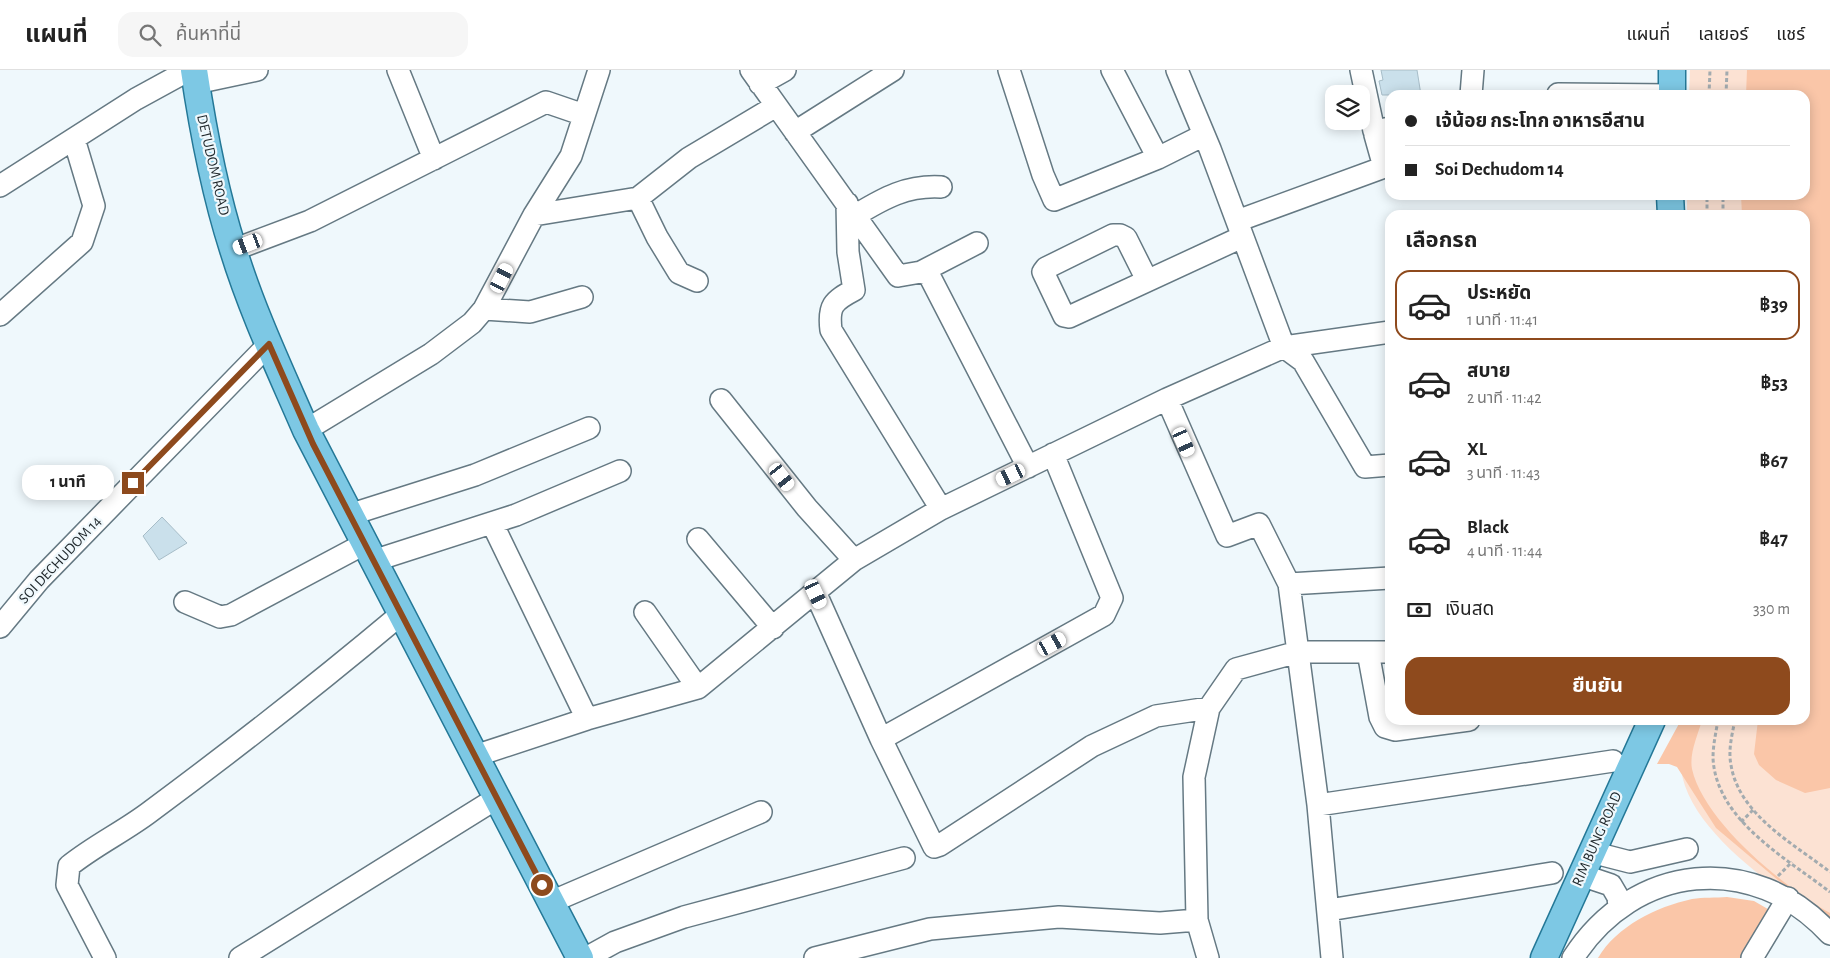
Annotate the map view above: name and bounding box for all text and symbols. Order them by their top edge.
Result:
search box [118,12,468,57]
icon: search [136,21,164,49]
text: แผนที่ [25,23,88,47]
text: ค้นหาที่นี่ [176,25,241,44]
text: แผนที่ [1626,26,1670,44]
text: เลเยอร์ [1698,26,1748,44]
text: แชร์ [1776,26,1805,44]
map controls [1325,85,1370,130]
button: layers [1325,85,1370,130]
text: เจ้น้อย กระโทก อาหารอีสาน [1435,112,1645,131]
street label: DETUDOM ROAD [194,113,232,217]
text: Soi Dechudom 14 [1435,160,1564,179]
text: เลือกรถ [1405,229,1478,251]
car [231,232,264,256]
car [488,261,515,295]
icon: car [1407,283,1452,328]
text: ประหยัด [1467,284,1531,303]
text: ฿39 [1760,296,1788,315]
text: 1 นาที · 11:41 [1467,312,1538,328]
icon: car [1407,361,1452,406]
text: สบาย [1467,362,1511,381]
text: ฿53 [1761,374,1788,393]
text: 2 นาที · 11:42 [1467,390,1542,406]
car [1171,425,1196,459]
icon: car [1407,439,1452,484]
text: XL [1467,440,1487,459]
text: ฿67 [1760,452,1788,471]
car [766,461,797,493]
car [994,462,1027,488]
text: 3 นาที · 11:43 [1467,465,1540,481]
callout: 1 นาที [23,466,116,500]
route end [122,472,144,494]
text: 1 นาที [50,474,86,490]
street label: SOI DECHUDOM 14 [16,514,104,606]
icon: car [1407,517,1452,562]
text: Black [1467,518,1509,537]
text: ฿47 [1759,530,1788,549]
text: 4 นาที · 11:44 [1467,543,1542,559]
car [802,577,829,611]
icon: cash [1405,596,1433,624]
text: เงินสด [1445,600,1494,619]
text: 330 m [1753,601,1790,617]
car [1035,630,1068,658]
button: ยืนยัน [1405,657,1790,715]
street label: RIM BUNG ROAD [1570,789,1625,888]
route start [531,874,553,896]

